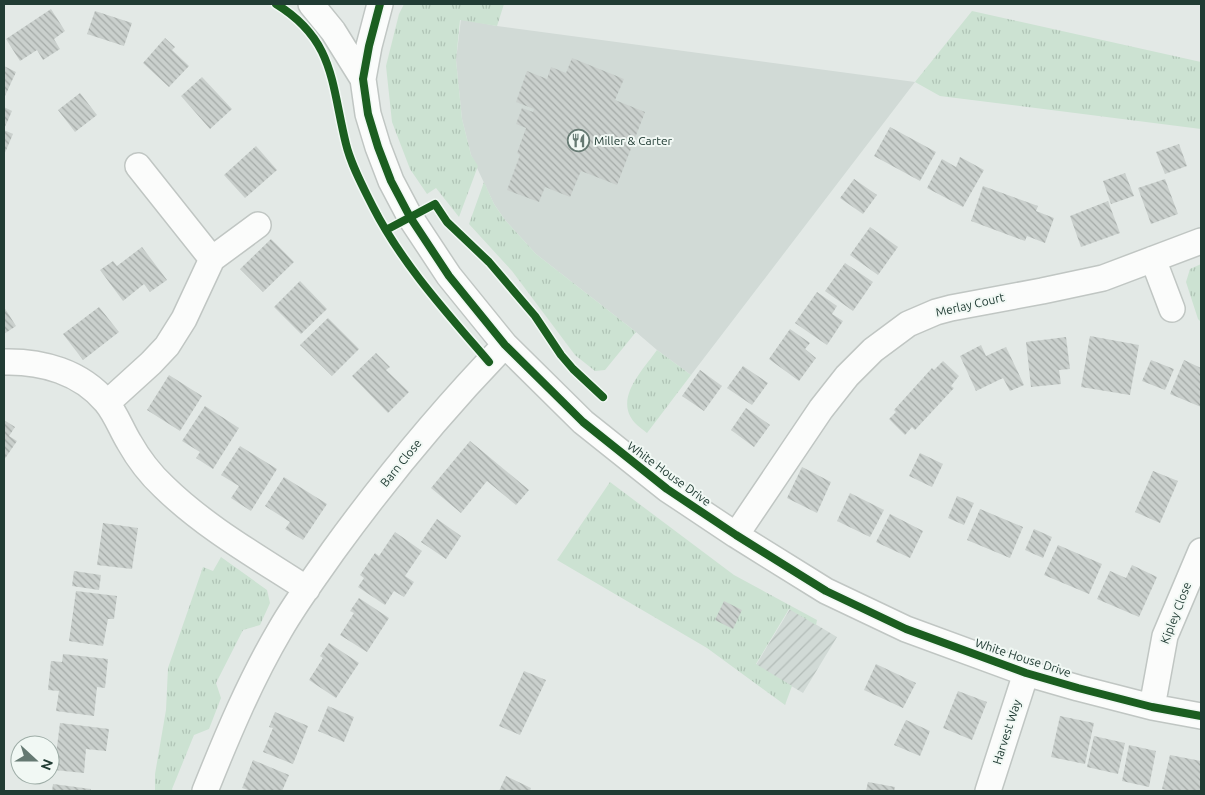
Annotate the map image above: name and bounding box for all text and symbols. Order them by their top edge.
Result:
restaurant icon: Miller & Carter [566,129,590,153]
place label: Miller & Carter [594,134,673,147]
street label: Merlay Court [934,290,1006,319]
street label: Barn Close [378,436,424,489]
street label: White House Drive [625,439,714,508]
street label: Kipley Close [1158,580,1193,646]
street label: White House Drive [974,636,1073,679]
street label: Harvest Way [990,698,1023,766]
north arrow [10,735,60,785]
text: N [38,757,56,772]

